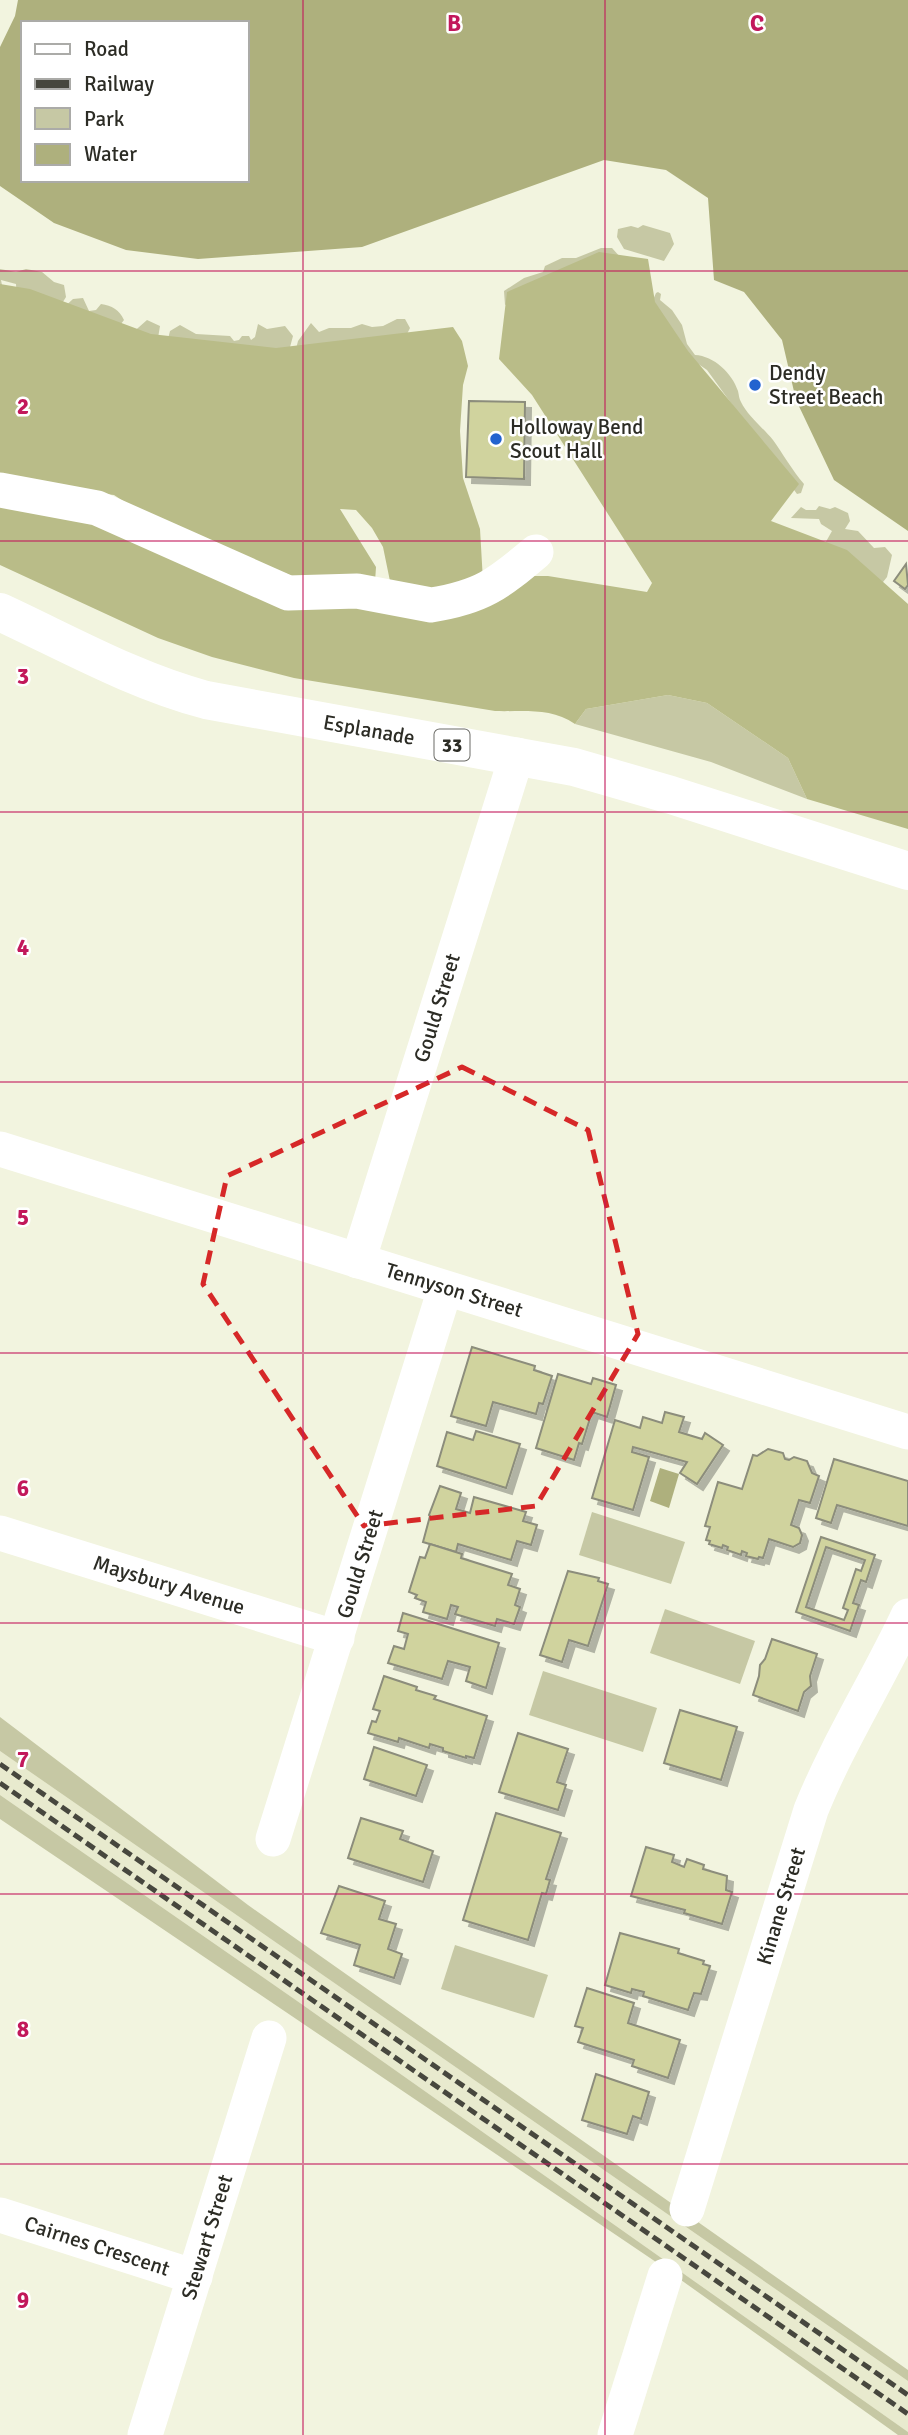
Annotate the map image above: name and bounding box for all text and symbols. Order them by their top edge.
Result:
text: B [447,9,461,38]
text: C [750,9,764,38]
legend [21,21,248,182]
text: Road [84,36,129,62]
text: Railway [84,71,154,97]
text: Park [84,106,125,132]
text: Water [84,141,137,167]
place label: Dendy Street Beach [769,360,883,410]
marker: Dendy Street Beach [747,377,763,393]
text: 2 [17,392,29,421]
place label: Holloway Bend Scout Hall [510,414,643,464]
marker: Holloway Bend Scout Hall [488,431,504,447]
text: 3 [17,662,29,691]
street label: Esplanade [321,709,417,751]
road number: 33 [434,730,470,760]
text: 4 [17,933,29,962]
street label: Gould Street [408,950,466,1066]
text: 5 [17,1203,29,1232]
street label: Tennyson Street [382,1257,526,1323]
text: 6 [17,1474,29,1503]
street label: Gould Street [331,1506,389,1622]
street label: Maysbury Avenue [90,1550,248,1620]
text: 7 [17,1745,29,1774]
street label: Kinane Street [751,1844,811,1968]
text: 8 [17,2015,29,2044]
street label: Stewart Street [176,2171,238,2303]
street label: Cairnes Crescent [21,2210,173,2282]
text: 9 [17,2286,29,2315]

